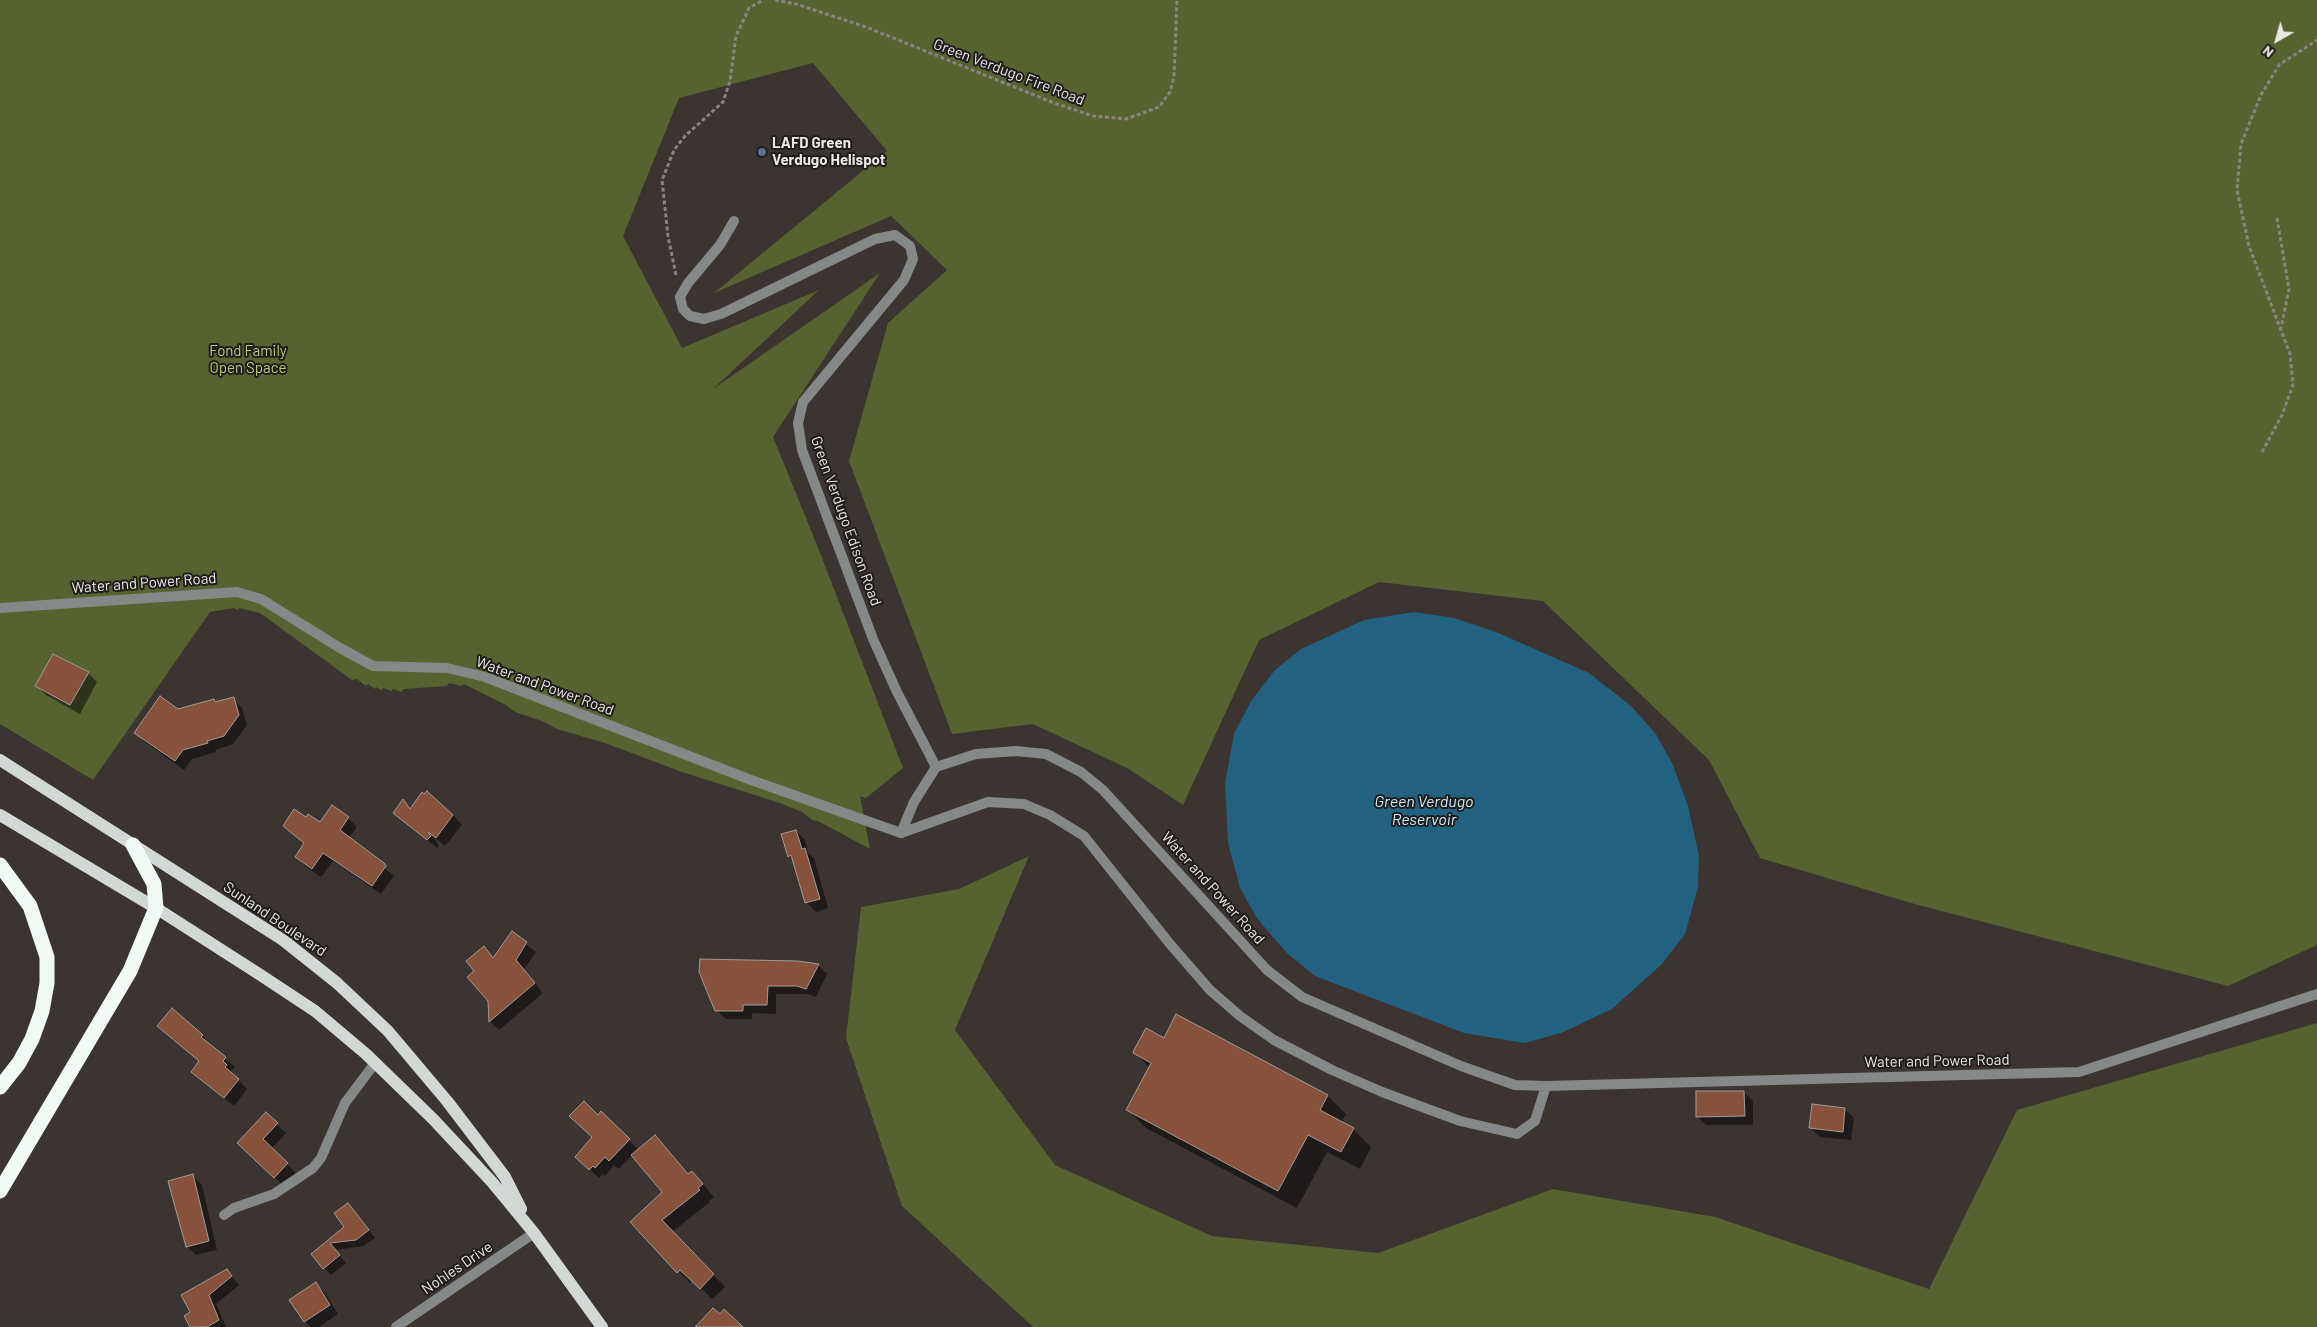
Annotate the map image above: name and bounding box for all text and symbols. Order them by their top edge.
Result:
north arrow [2252,15,2302,65]
street label: Green Verdugo Fire Road [931,35,1087,109]
text: N [2259,43,2276,62]
place label: LAFD Green Verdugo Helispot [772,134,885,169]
marker: LAFD Green Verdugo Helispot [756,146,768,158]
park label: Fond Family Open Space [209,342,287,377]
street label: Green Verdugo Edison Road [807,434,885,608]
street label: Water and Power Road [71,569,217,597]
street label: Water and Power Road [474,653,616,719]
water label: Green Verdugo Reservoir [1375,792,1473,830]
street label: Water and Power Road [1158,828,1268,948]
street label: Sunland Boulevard [220,878,330,960]
street label: Water and Power Road [1864,1051,2010,1071]
street label: Nohles Drive [418,1238,496,1298]

